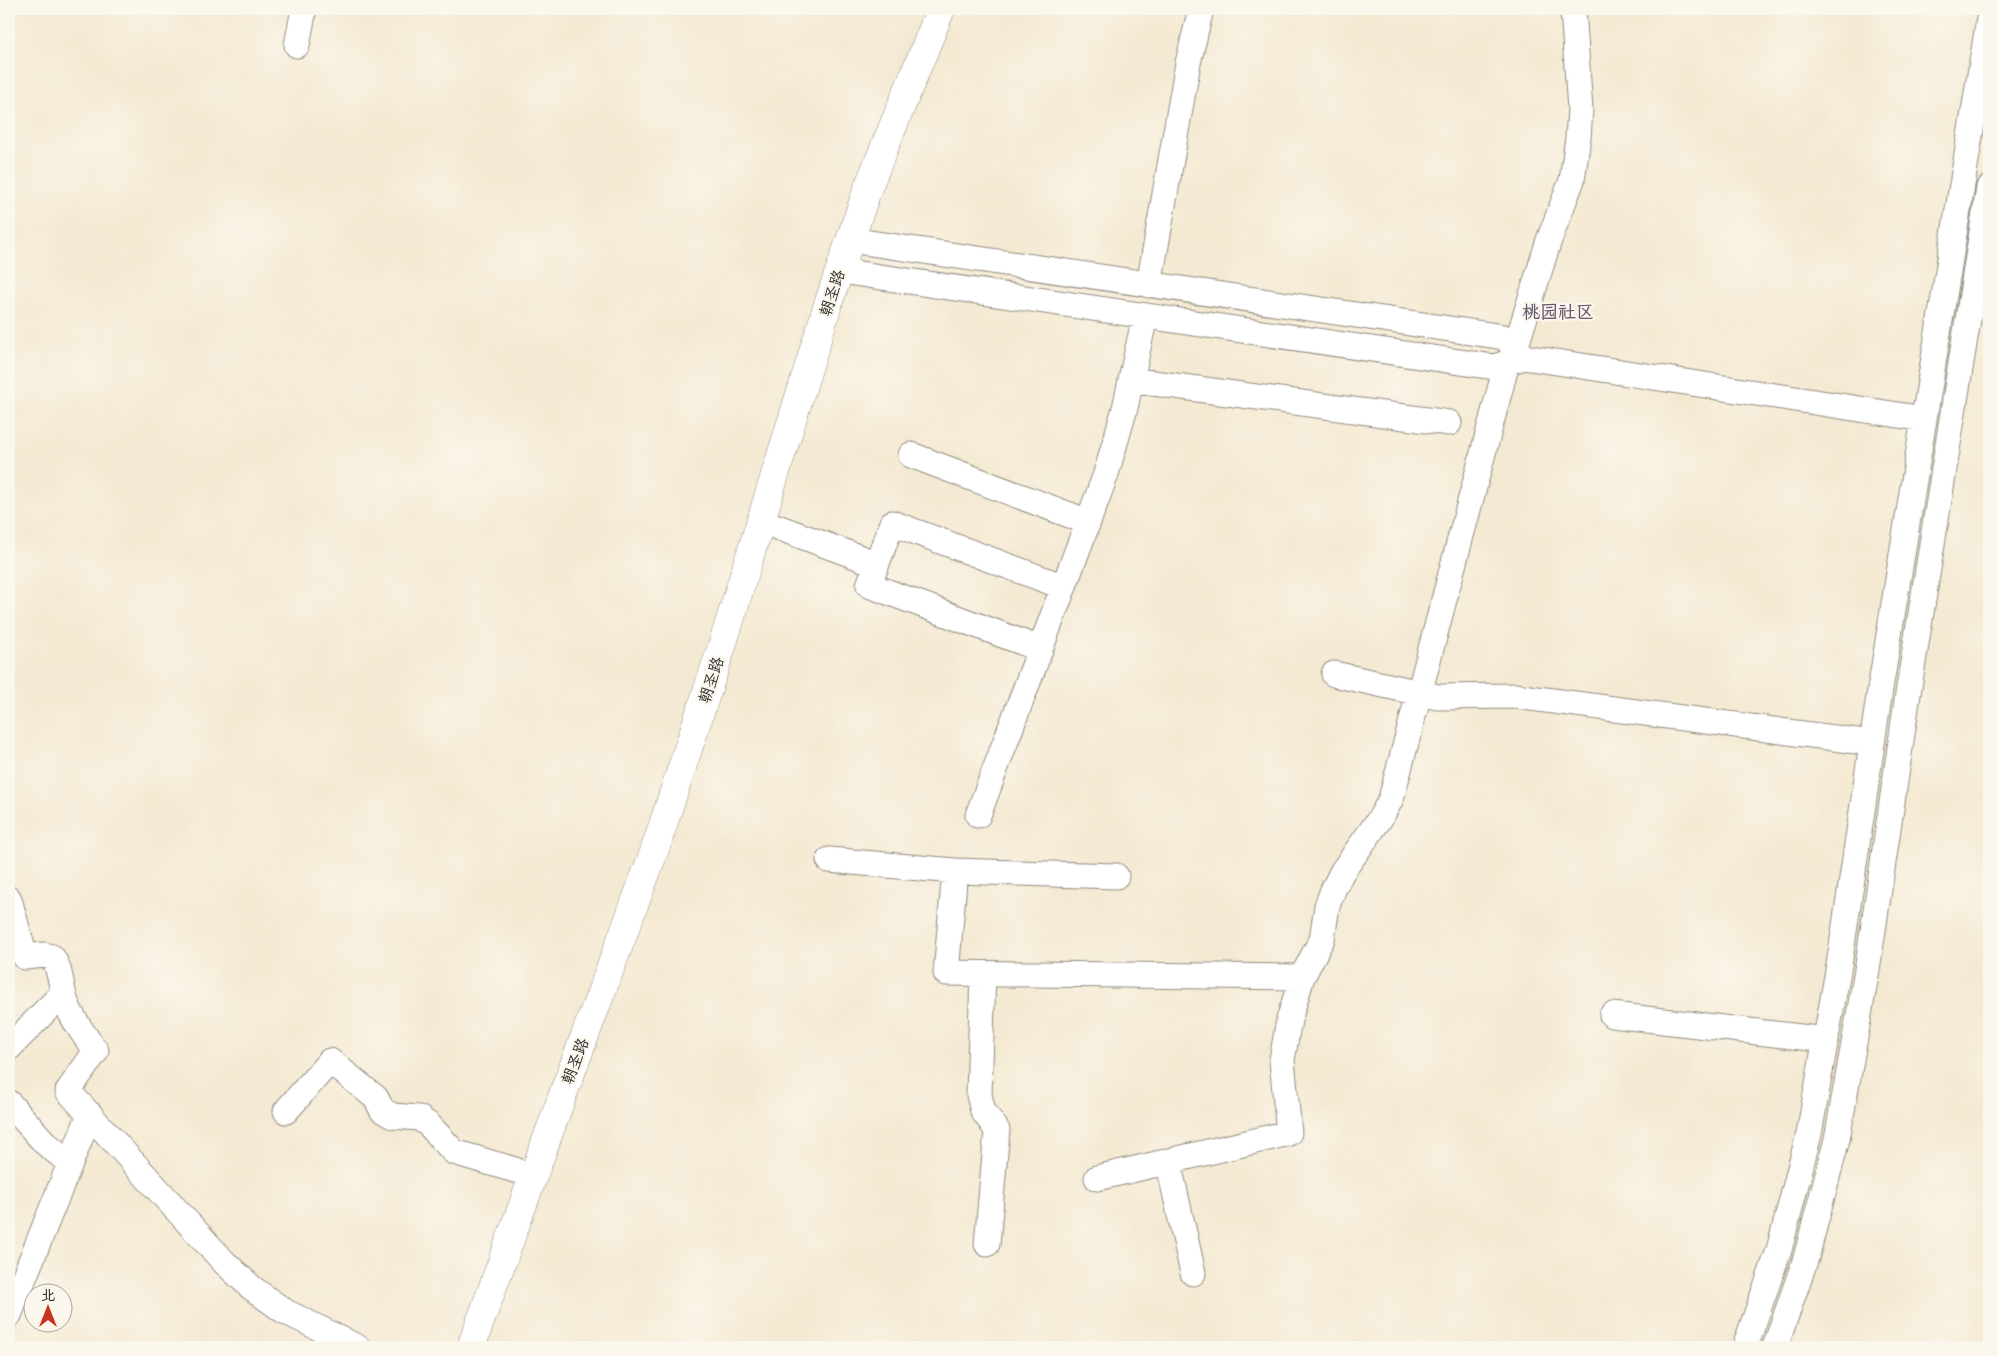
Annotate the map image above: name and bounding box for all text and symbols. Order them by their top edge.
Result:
street label: 朝圣路 [811,266,853,320]
district label: 桃园社区 [1522,296,1594,328]
street label: 朝圣路 [690,653,732,707]
street label: 朝圣路 [553,1033,597,1089]
text: 北 [41,1283,55,1308]
north arrow [22,1284,72,1334]

